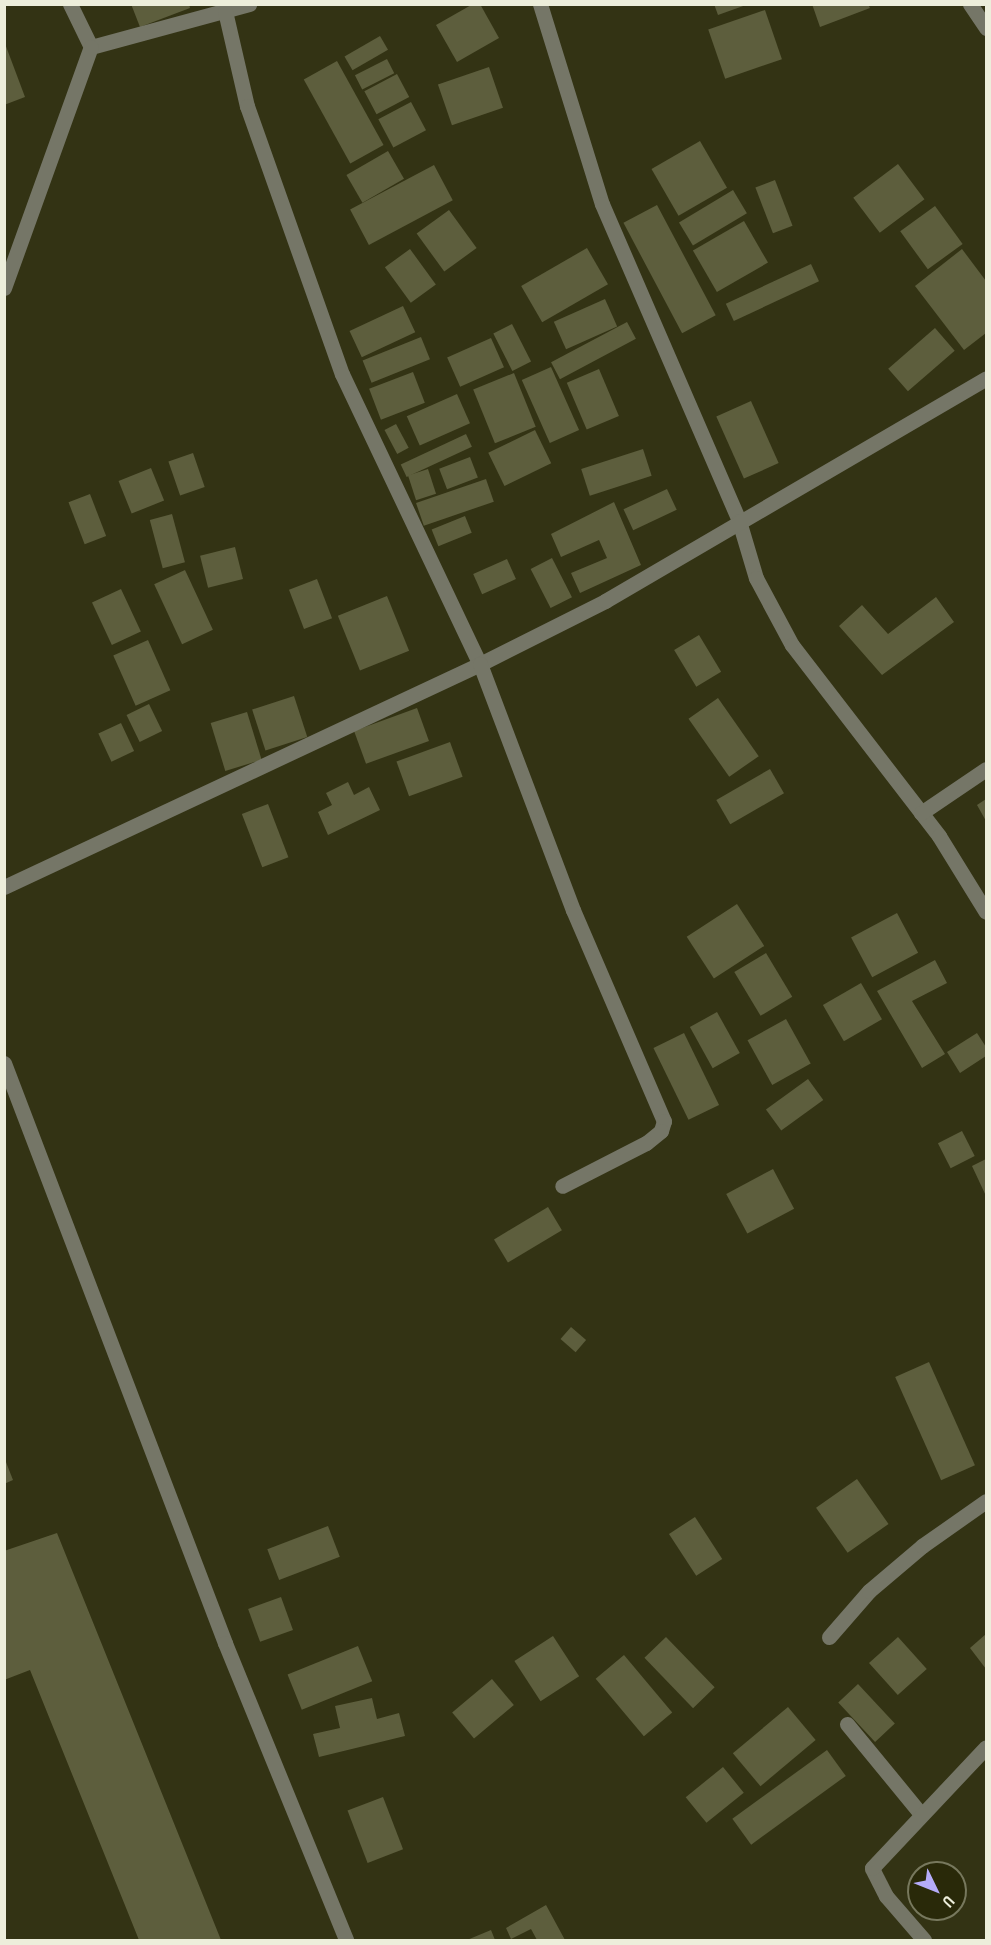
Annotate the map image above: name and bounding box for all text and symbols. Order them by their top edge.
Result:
north arrow [907,1861,967,1921]
text: U [939,1892,959,1912]

